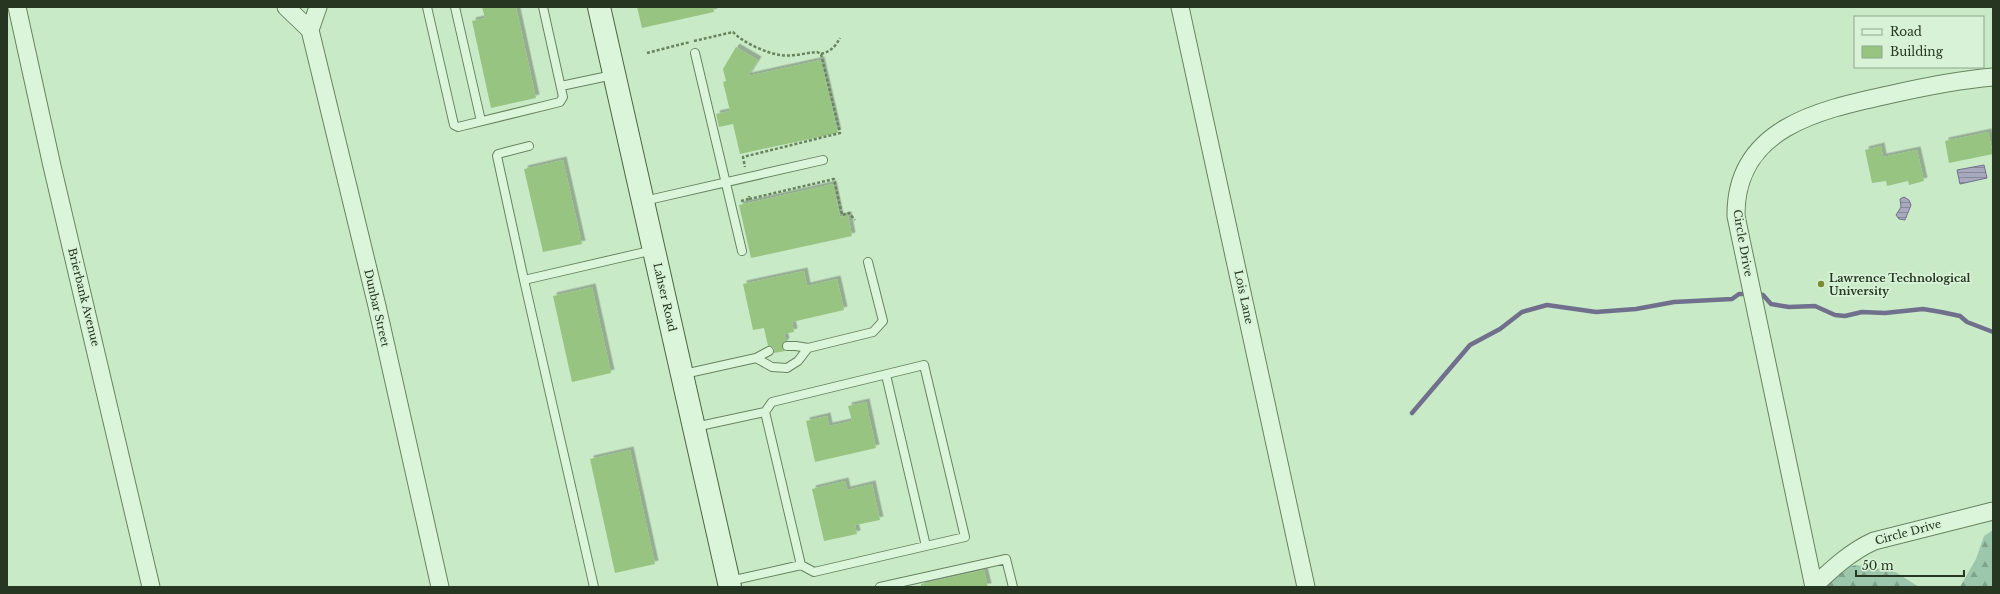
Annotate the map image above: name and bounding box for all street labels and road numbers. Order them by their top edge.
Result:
street label: Circle Drive [1730,208,1756,278]
street label: Brierbank Avenue [65,246,103,348]
street label: Lahser Road [650,261,680,333]
street label: Dunbar Street [361,268,393,349]
street label: Lois Lane [1231,269,1257,325]
street label: Circle Drive [1873,516,1943,548]

